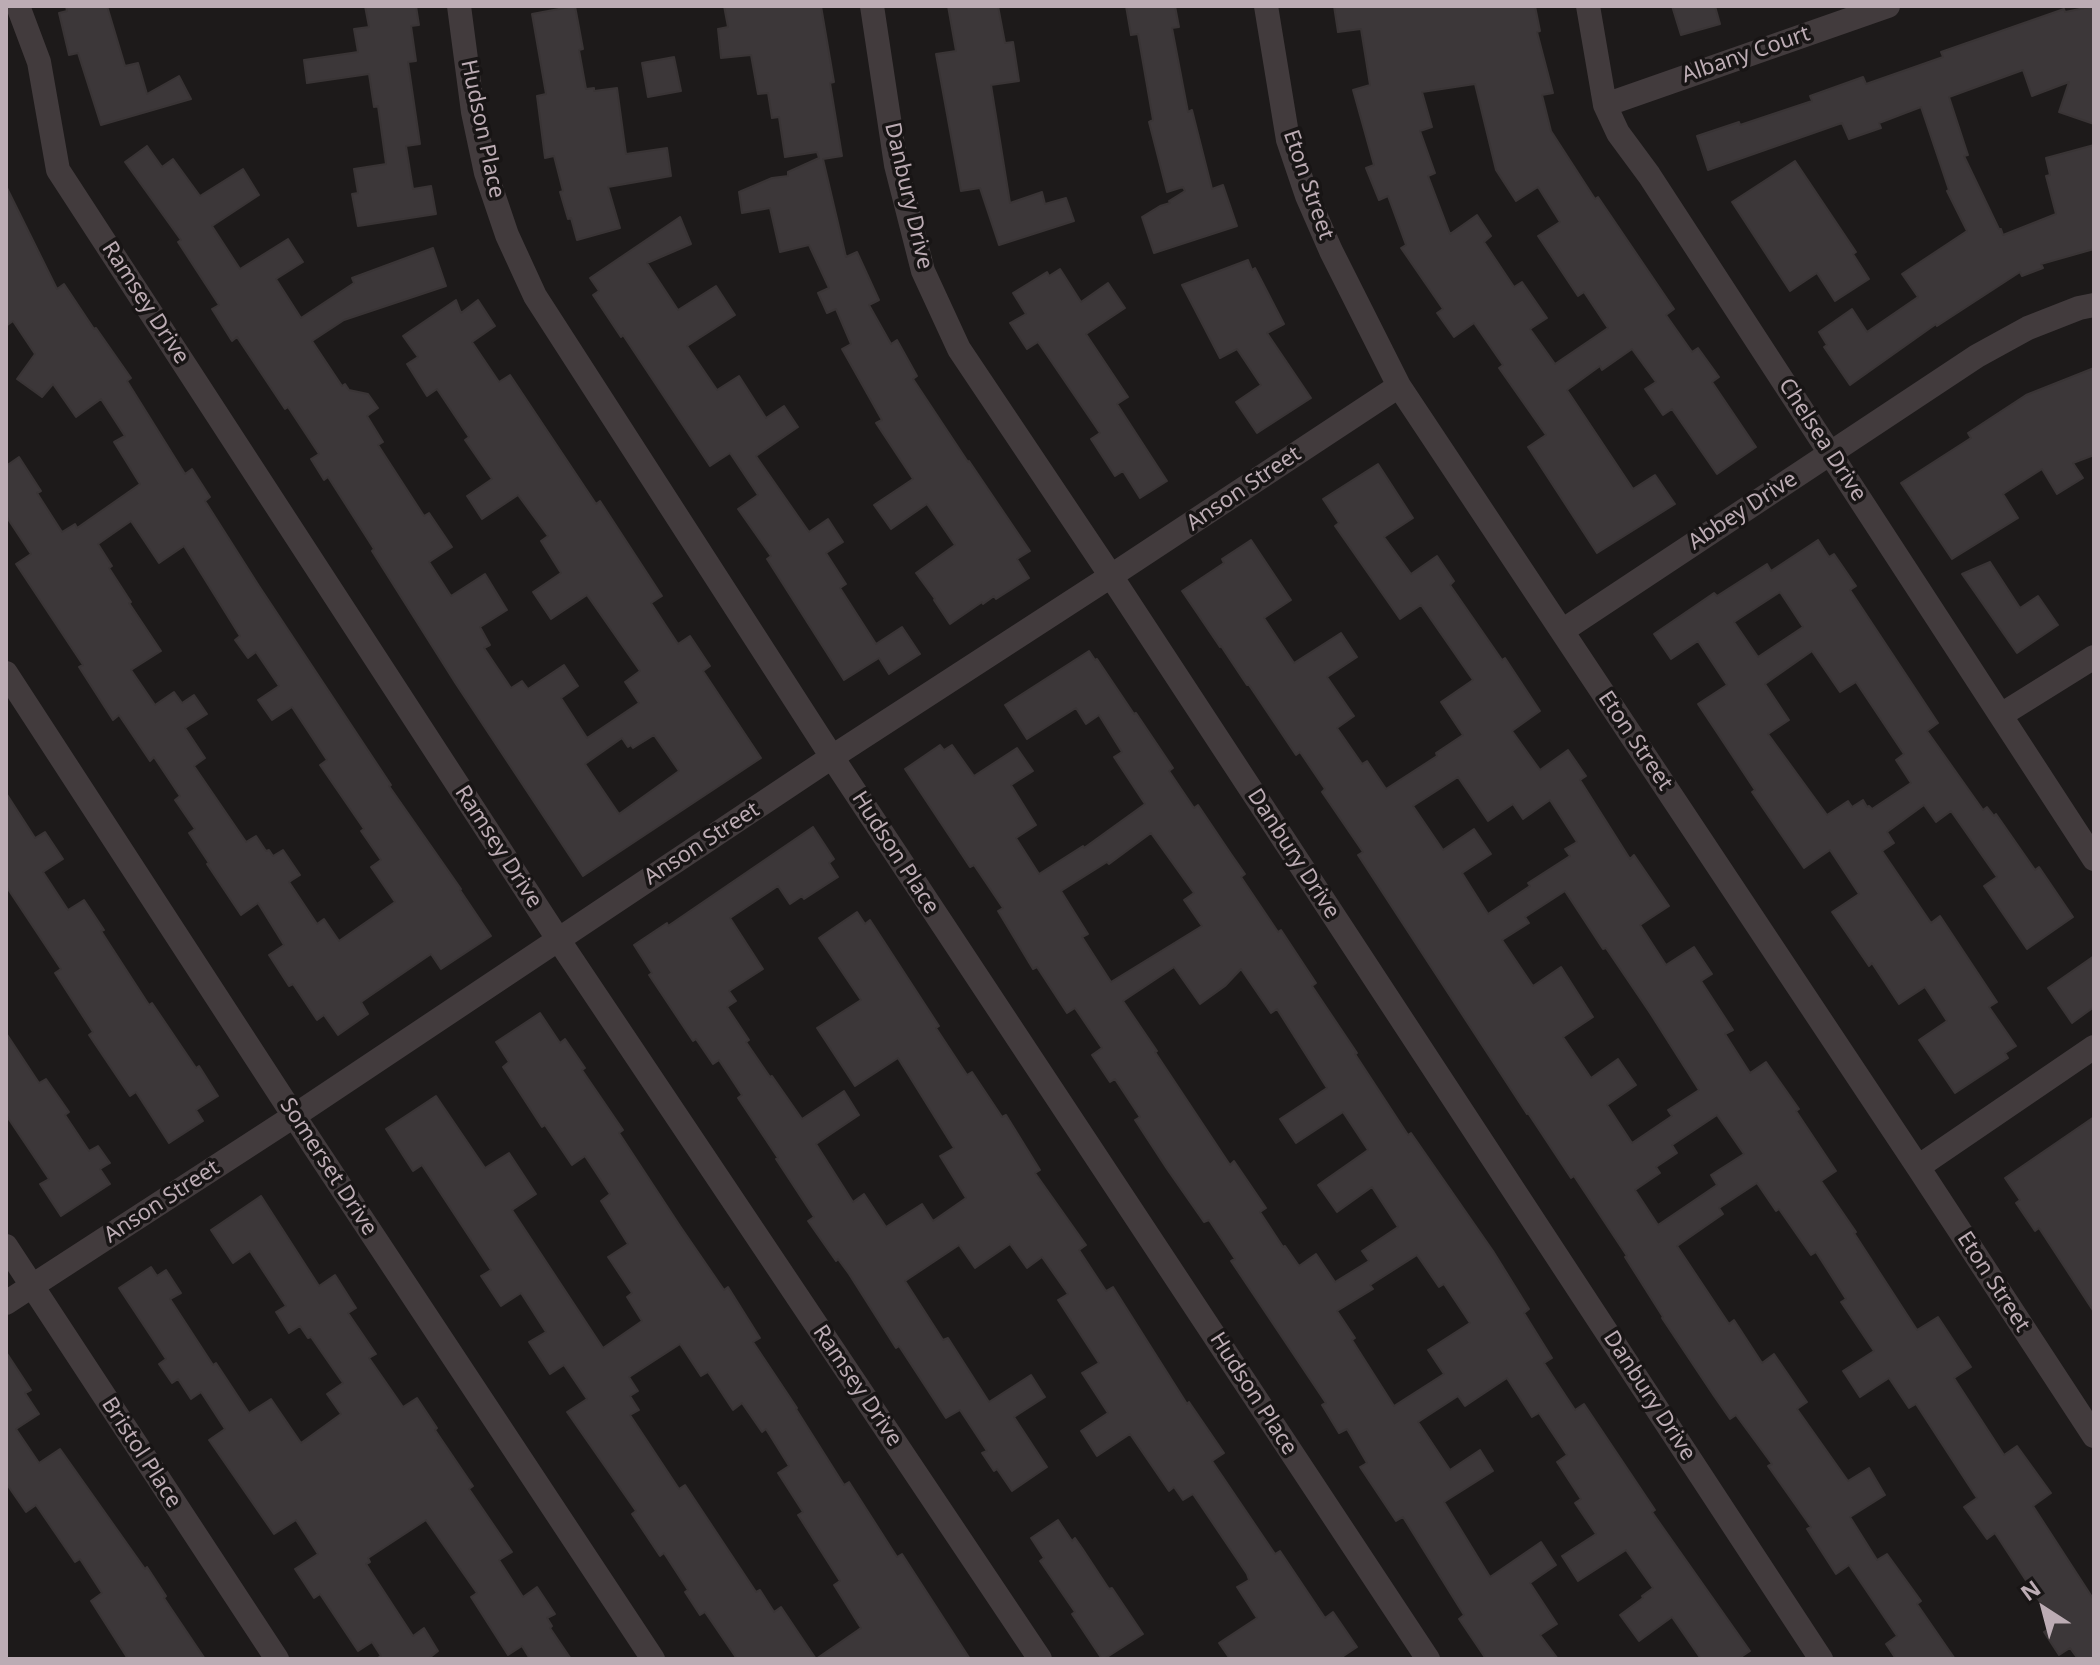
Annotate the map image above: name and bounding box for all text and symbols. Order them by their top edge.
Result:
street label: Albany Court [1678,21,1814,89]
street label: Hudson Place [454,57,510,201]
street label: Danbury Drive [878,120,938,272]
street label: Eton Street [1277,127,1339,243]
street label: Ramsey Drive [96,237,194,369]
street label: Chelsea Drive [1773,374,1871,506]
street label: Anson Street [1182,441,1306,537]
street label: Abbey Drive [1684,466,1802,556]
street label: Eton Street [1592,686,1678,796]
street label: Ramsey Drive [449,781,547,913]
street label: Danbury Drive [1241,784,1345,924]
street label: Hudson Place [846,787,944,919]
street label: Anson Street [639,797,765,891]
street label: Somerset Drive [274,1093,382,1241]
street label: Anson Street [99,1155,225,1249]
street label: Eton Street [1951,1227,2035,1337]
street label: Ramsey Drive [807,1320,907,1452]
street label: Danbury Drive [1597,1326,1701,1466]
street label: Hudson Place [1204,1328,1302,1460]
street label: Bristol Place [95,1393,187,1513]
north arrow [2004,1569,2084,1649]
text: N [2014,1572,2046,1607]

